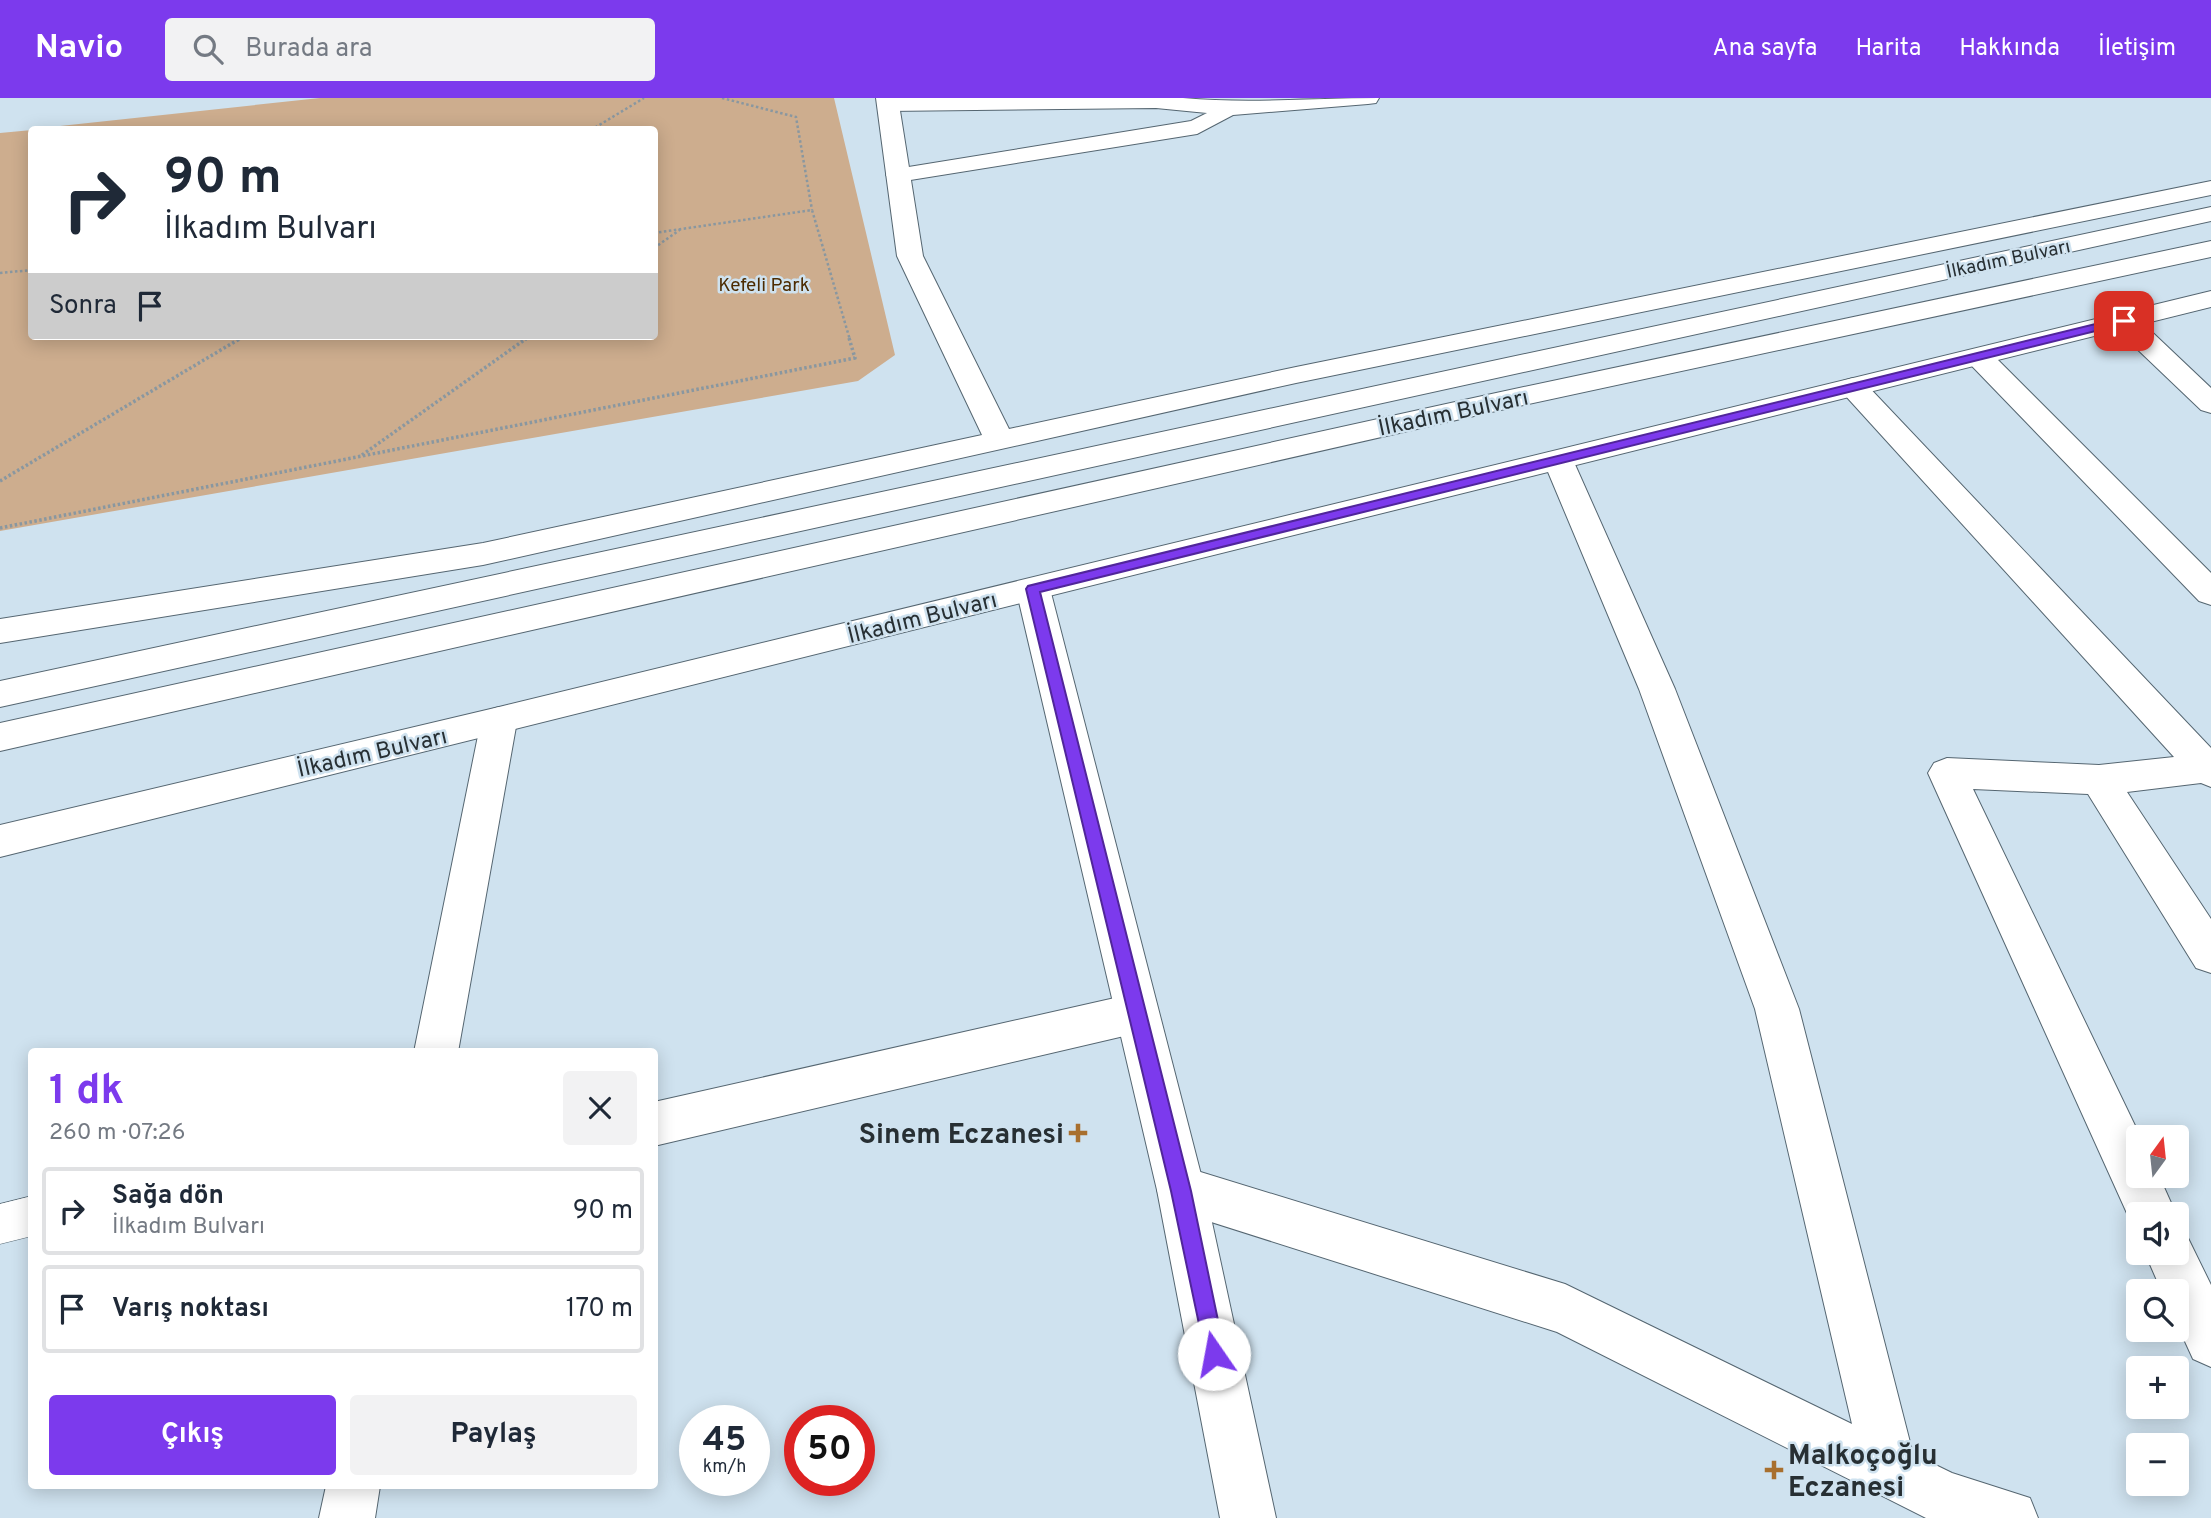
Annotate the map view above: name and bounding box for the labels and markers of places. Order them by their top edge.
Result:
pin [2094,291,2154,351]
place label: Sinem Eczanesi [859,1118,1064,1154]
marker: Sinem Eczanesi [1070,1125,1086,1141]
place label: Malkoçoğlu Eczanesi [1788,1439,1938,1507]
marker: Malkoçoğlu Eczanesi [1766,1462,1782,1478]

